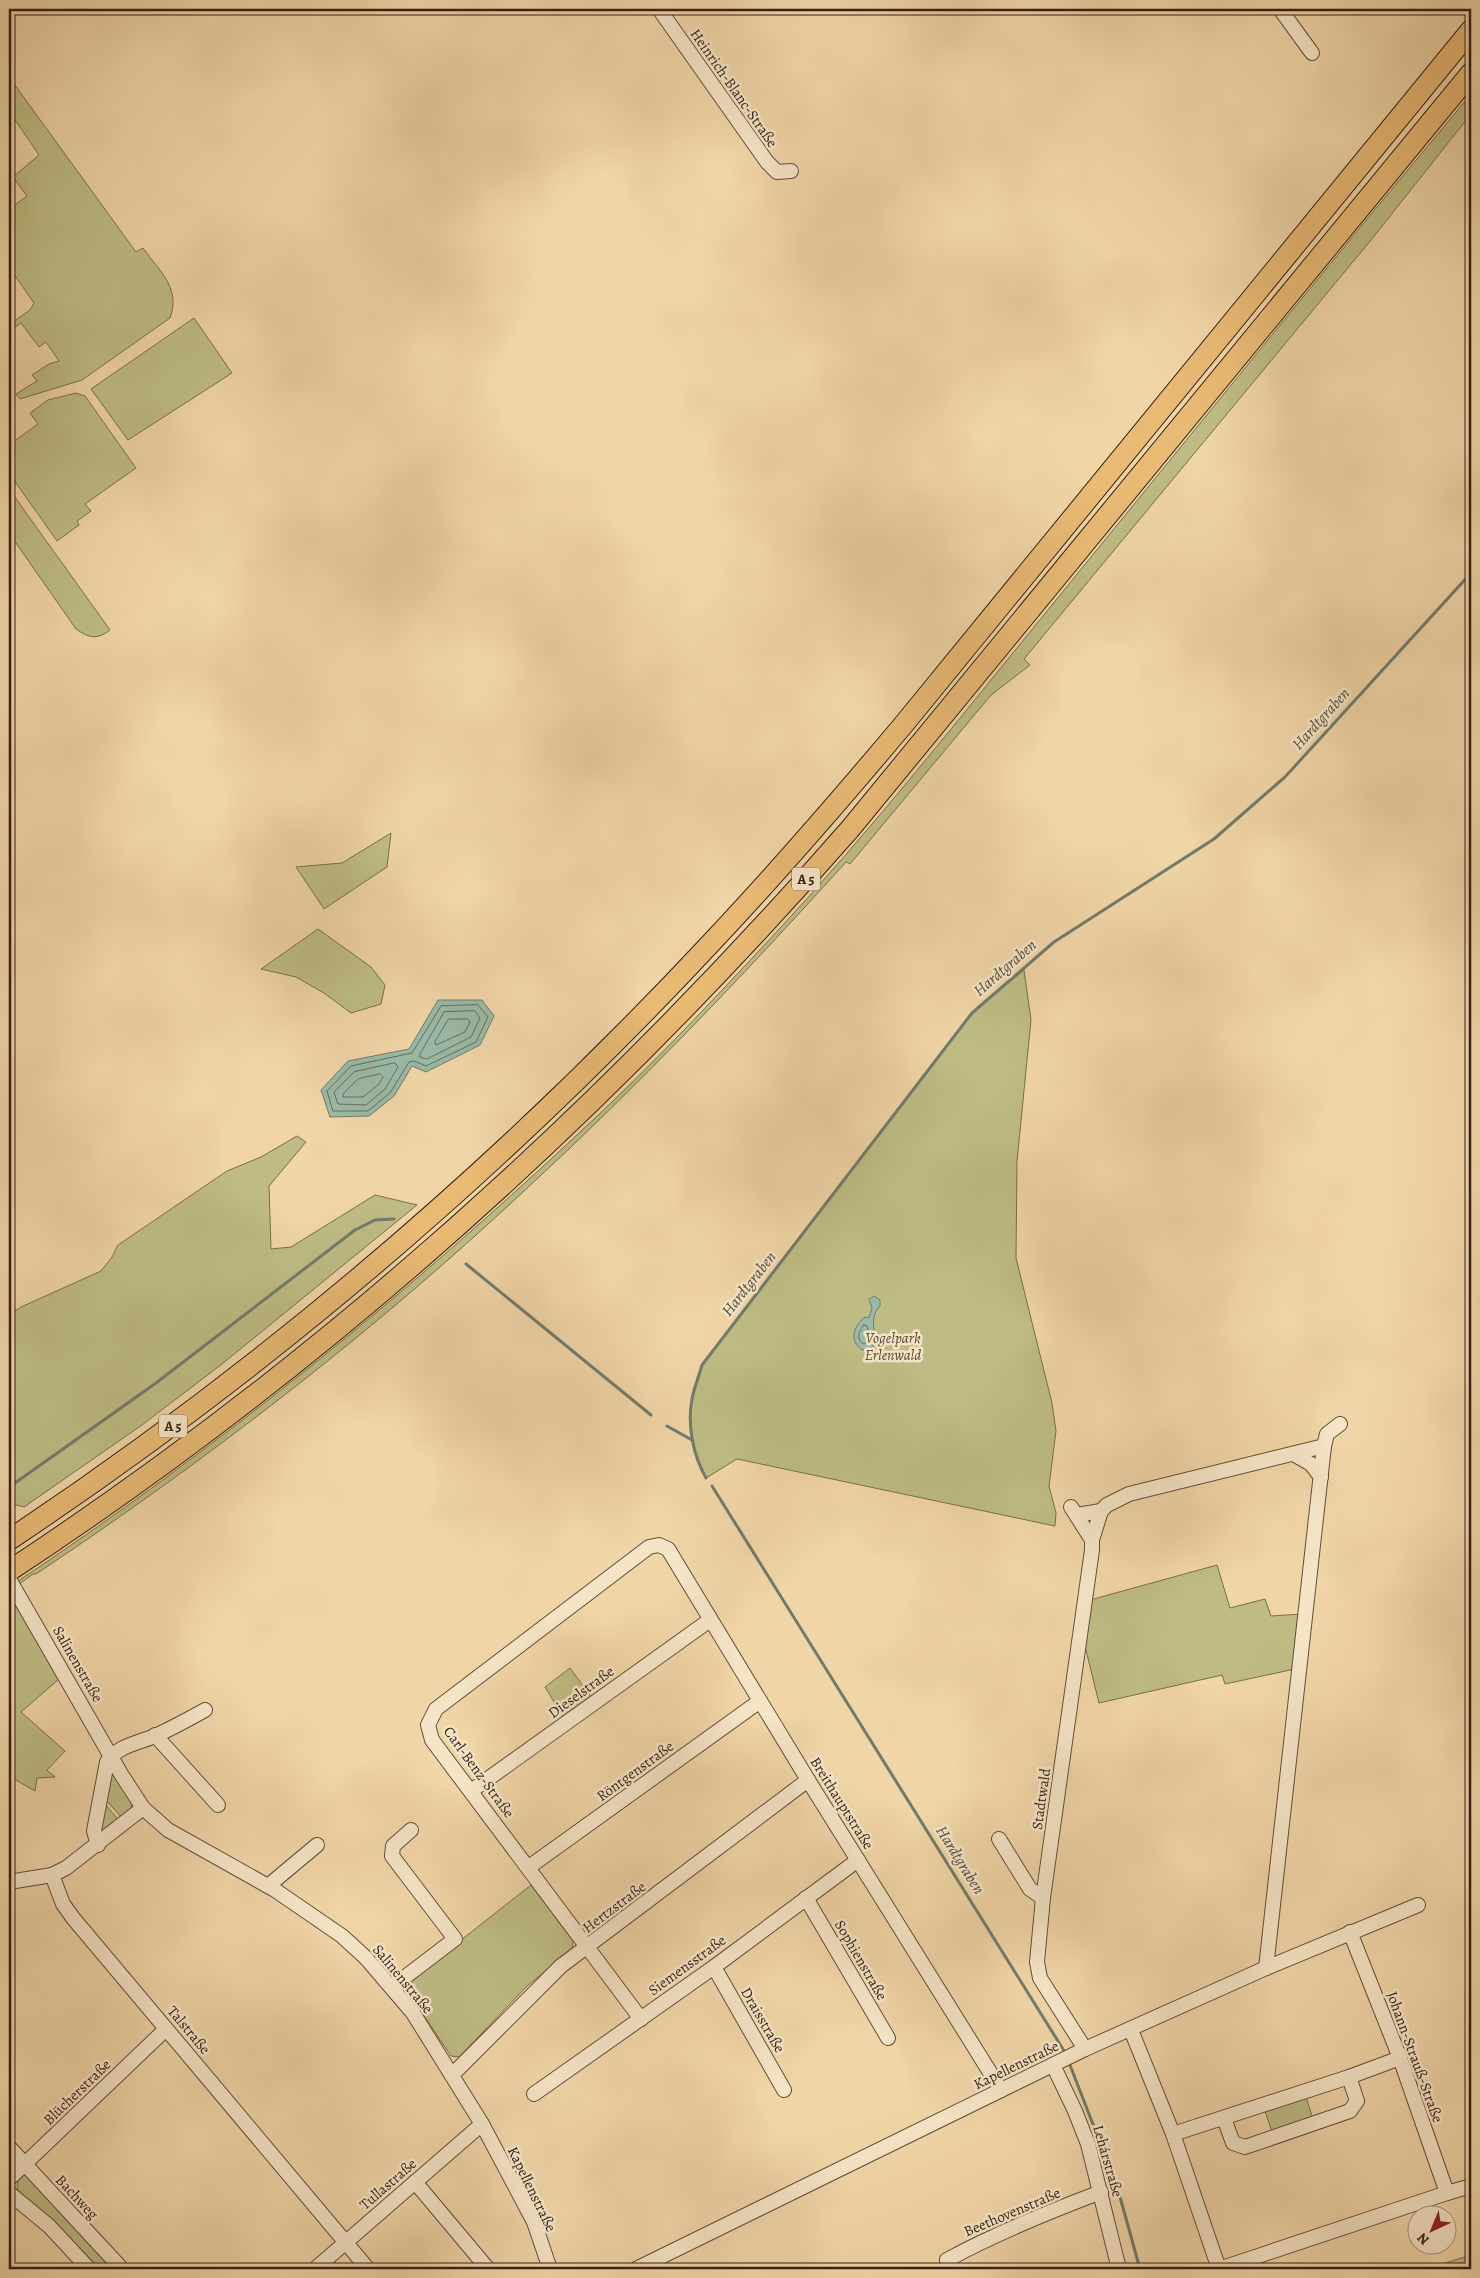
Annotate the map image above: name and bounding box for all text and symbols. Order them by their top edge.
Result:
street label: Heinrich-Blanc-Straße [686,25,783,151]
water label: Hardtgraben [1287,683,1355,755]
road number: A 5 [792,868,820,891]
water label: Hardtgraben [969,934,1041,1001]
water label: Hardtgraben [717,1247,781,1321]
park label: Vogelpark Erlenwald [865,1328,921,1365]
road number: A 5 [159,1414,187,1438]
street label: Salinenstraße [48,1622,108,1706]
street label: Dieselstraße [544,1661,618,1723]
street label: Carl-Benz-Straße [439,1722,519,1822]
street label: Röntgenstraße [592,1736,678,1806]
street label: Breithauptstraße [806,1753,879,1853]
street label: Stadtwald [1027,1766,1055,1831]
water label: Hardtgraben [930,1822,990,1898]
street label: Hertzstraße [578,1876,650,1937]
street label: Sophienstraße [830,1916,892,2004]
street label: Siemensstraße [644,1930,730,2000]
street label: Salinenstraße [368,1940,438,2018]
street label: Draisstraße [736,1984,790,2057]
street label: Johann-Strauß-Straße [1382,1989,1448,2126]
street label: Talstraße [163,2002,215,2059]
street label: Kapellenstraße [970,2036,1062,2094]
street label: Blücherstraße [39,2054,115,2129]
street label: Lehárstraße [1088,2123,1128,2200]
street label: Kapellenstraße [503,2143,561,2235]
street label: Tullastraße [355,2154,421,2214]
street label: Bachweg [51,2170,103,2224]
street label: Beethovenstraße [961,2183,1064,2241]
north arrow [1408,2206,1458,2256]
text: N [1413,2229,1434,2249]

